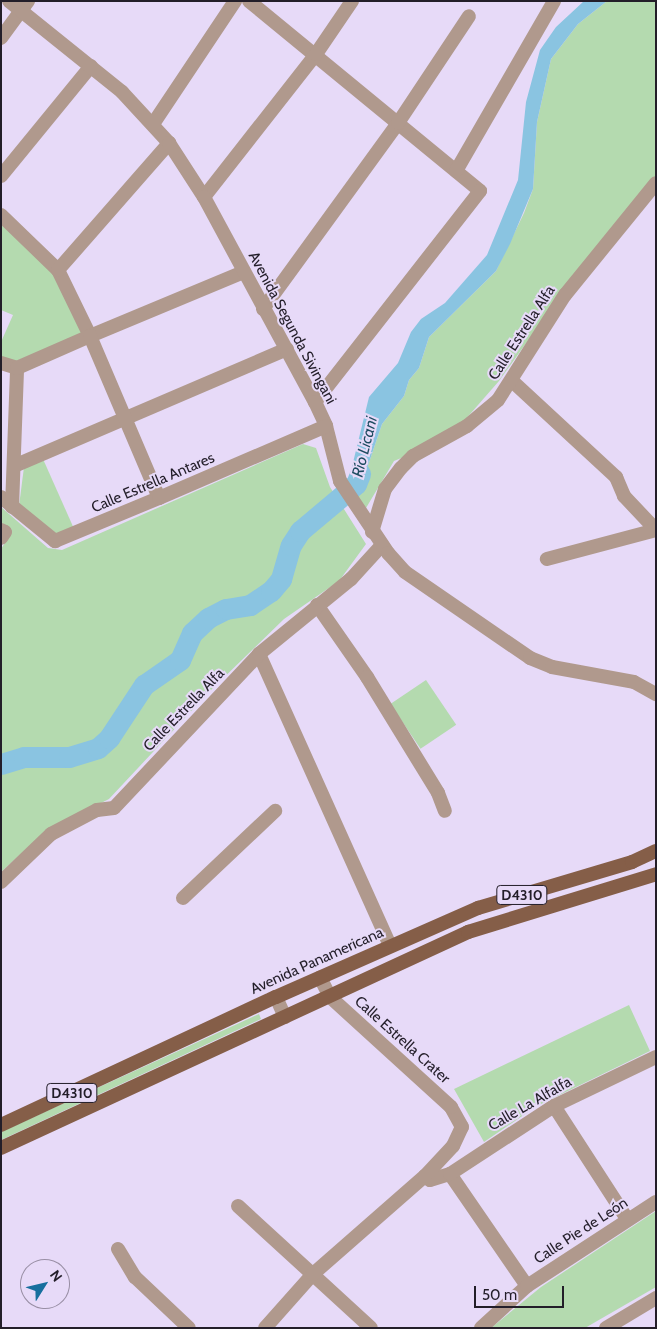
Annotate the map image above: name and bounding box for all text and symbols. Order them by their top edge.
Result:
street label: Avenida Segunda Sivingani [244,249,340,407]
street label: Calle Estrella Alfa [485,283,559,383]
water label: Río Licani [348,415,382,479]
street label: Calle Estrella Antares [89,449,217,517]
street label: Calle Estrella Alfa [140,665,228,755]
road number: D4310 [496,884,548,906]
street label: Avenida Panamericana [248,924,386,998]
street label: Calle Estrella Crater [351,992,453,1088]
street label: Calle La Alfalfa [485,1073,575,1135]
road number: D4310 [46,1082,98,1104]
street label: Calle Pie de León [531,1194,631,1268]
north arrow [20,1259,70,1309]
text: N [46,1266,67,1285]
scale bar [477,1276,567,1308]
text: 50 m [482,1286,517,1304]

